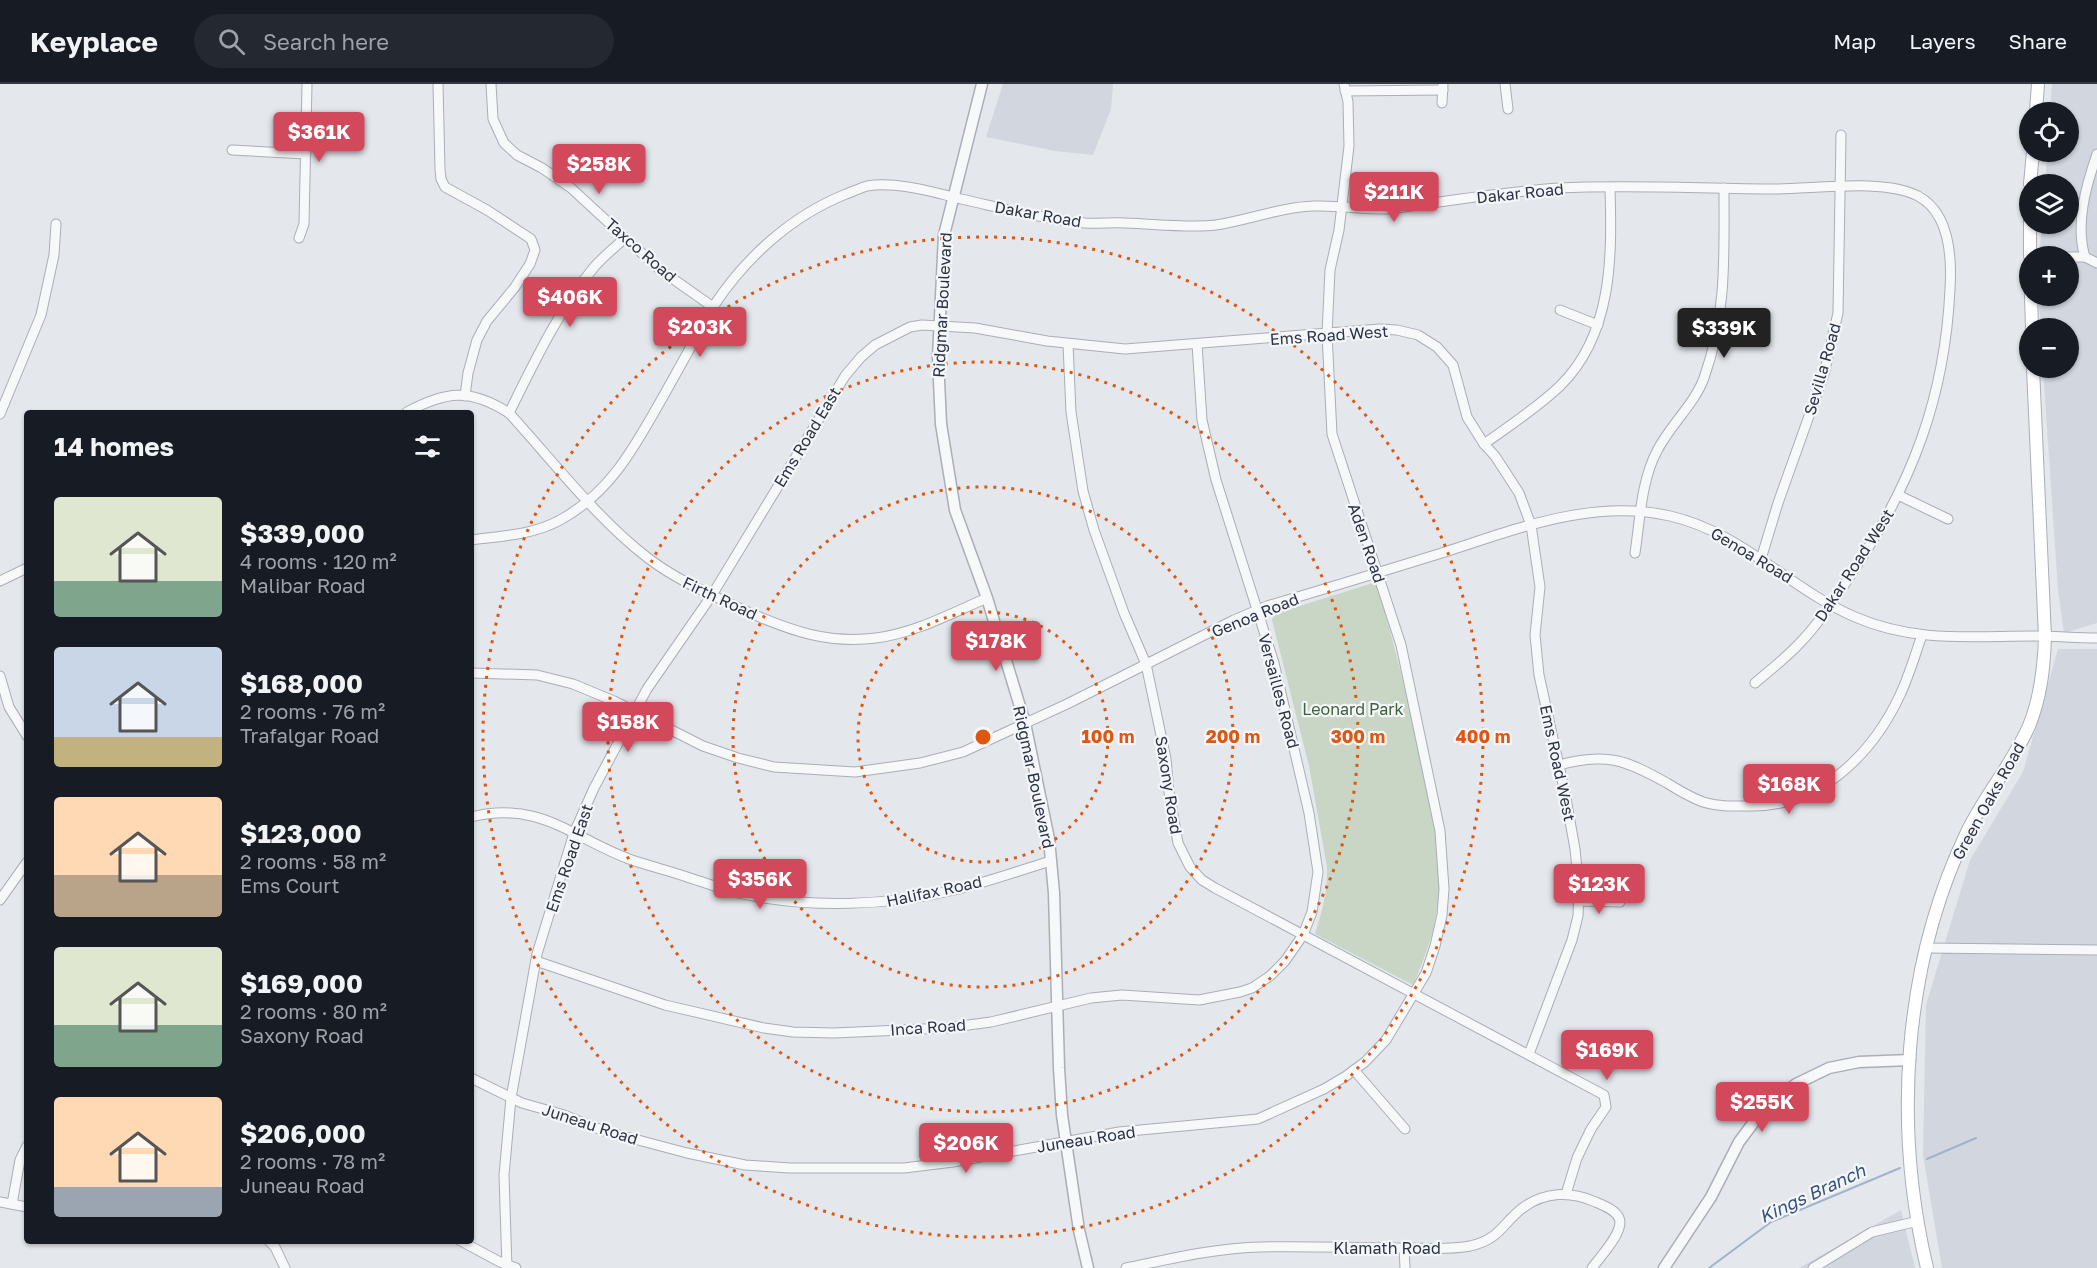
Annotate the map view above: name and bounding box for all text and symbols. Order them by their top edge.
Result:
search box [194,14,614,68]
text: Keyplace [30,25,158,58]
icon: search [215,25,248,58]
text: Search here [263,28,389,55]
text: Map [1833,28,1876,54]
text: Layers [1909,28,1976,54]
text: Share [2009,28,2067,54]
map controls [2019,102,2079,378]
button: locate [2019,102,2079,162]
pin: $361K [277,112,361,163]
text: $361K [287,119,351,143]
pin: $258K [557,144,641,195]
text: $258K [566,151,632,175]
pin: $211K [1352,172,1436,223]
button: layers [2019,174,2079,234]
street label: Dakar Road [1475,178,1565,208]
text: $211K [1364,179,1424,203]
street label: Dakar Road [993,197,1083,231]
street label: Taxco Road [601,214,681,286]
street label: Ridgmar Boulevard [928,232,956,378]
button: + [2019,246,2079,306]
pin: $406K [528,277,612,328]
text: $406K [537,284,603,308]
pin: $203K [658,307,742,358]
pin: $339K [1682,308,1766,359]
text: $203K [667,314,733,338]
text: $339K [1692,315,1757,339]
button: − [2019,318,2079,378]
street label: Ems Road West [1269,321,1389,349]
street label: Sevilla Road [1799,321,1845,417]
street label: Ems Road East [769,383,845,491]
icon: filters [411,430,444,463]
text: 14 homes [54,431,174,462]
street label: Aden Road [1344,501,1390,585]
street label: Dakar Road West [1810,505,1898,625]
text: $339,000 [240,518,365,549]
icon: home [102,521,174,593]
street label: Genoa Road [1707,523,1797,587]
text: 4 rooms · 120 m² [240,549,397,573]
street label: Firth Road [680,572,760,624]
text: Malibar Road [240,573,366,597]
street label: Genoa Road [1208,588,1302,642]
pin: $178K [954,621,1038,672]
text: $178K [965,628,1027,652]
street label: Versailles Road [1254,631,1304,751]
text: $168,000 [240,668,363,699]
icon: home [102,671,174,743]
text: 2 rooms · 76 m² [240,699,385,723]
park label: Leonard Park [1302,699,1404,719]
pin: $158K [586,702,670,753]
street label: Ems Road West [1536,703,1580,823]
street label: Ridgmar Boulevard [1009,704,1059,850]
text: $158K [596,709,660,733]
text: Trafalgar Road [240,723,379,747]
text: 100 m [1082,725,1134,747]
text: 200 m [1206,725,1260,747]
text: 300 m [1331,725,1385,747]
text: 400 m [1456,725,1510,747]
centre of rings [973,727,993,747]
street label: Saxony Road [1151,735,1187,835]
street label: Green Oaks Road [1947,739,2029,863]
pin: $168K [1747,764,1831,815]
text: $168K [1757,771,1821,795]
street label: Ems Road East [541,801,597,915]
text: $123,000 [240,818,362,849]
icon: home [102,821,174,893]
text: 2 rooms · 58 m² [240,849,386,873]
pin: $356K [718,859,802,910]
pin: $123K [1557,864,1641,915]
text: $356K [728,866,793,890]
street label: Halifax Road [884,871,984,911]
text: $123K [1568,871,1630,895]
text: Ems Court [240,873,339,897]
text: $169,000 [240,968,363,999]
icon: home [102,971,174,1043]
text: 2 rooms · 80 m² [240,999,387,1023]
street label: Inca Road [889,1014,967,1040]
text: Saxony Road [240,1023,364,1047]
pin: $169K [1565,1030,1649,1081]
text: $169K [1575,1037,1639,1061]
pin: $255K [1720,1082,1804,1133]
text: $255K [1730,1089,1794,1113]
street label: Juneau Road [540,1099,640,1149]
text: $206,000 [240,1118,366,1149]
icon: home [102,1121,174,1193]
street label: Juneau Road [1035,1121,1137,1157]
pin: $206K [924,1123,1008,1174]
text: $206K [933,1130,999,1154]
text: 2 rooms · 78 m² [240,1149,385,1173]
water label: Kings Branch [1755,1158,1869,1227]
text: Juneau Road [240,1173,365,1197]
street label: Klamath Road [1333,1238,1441,1258]

